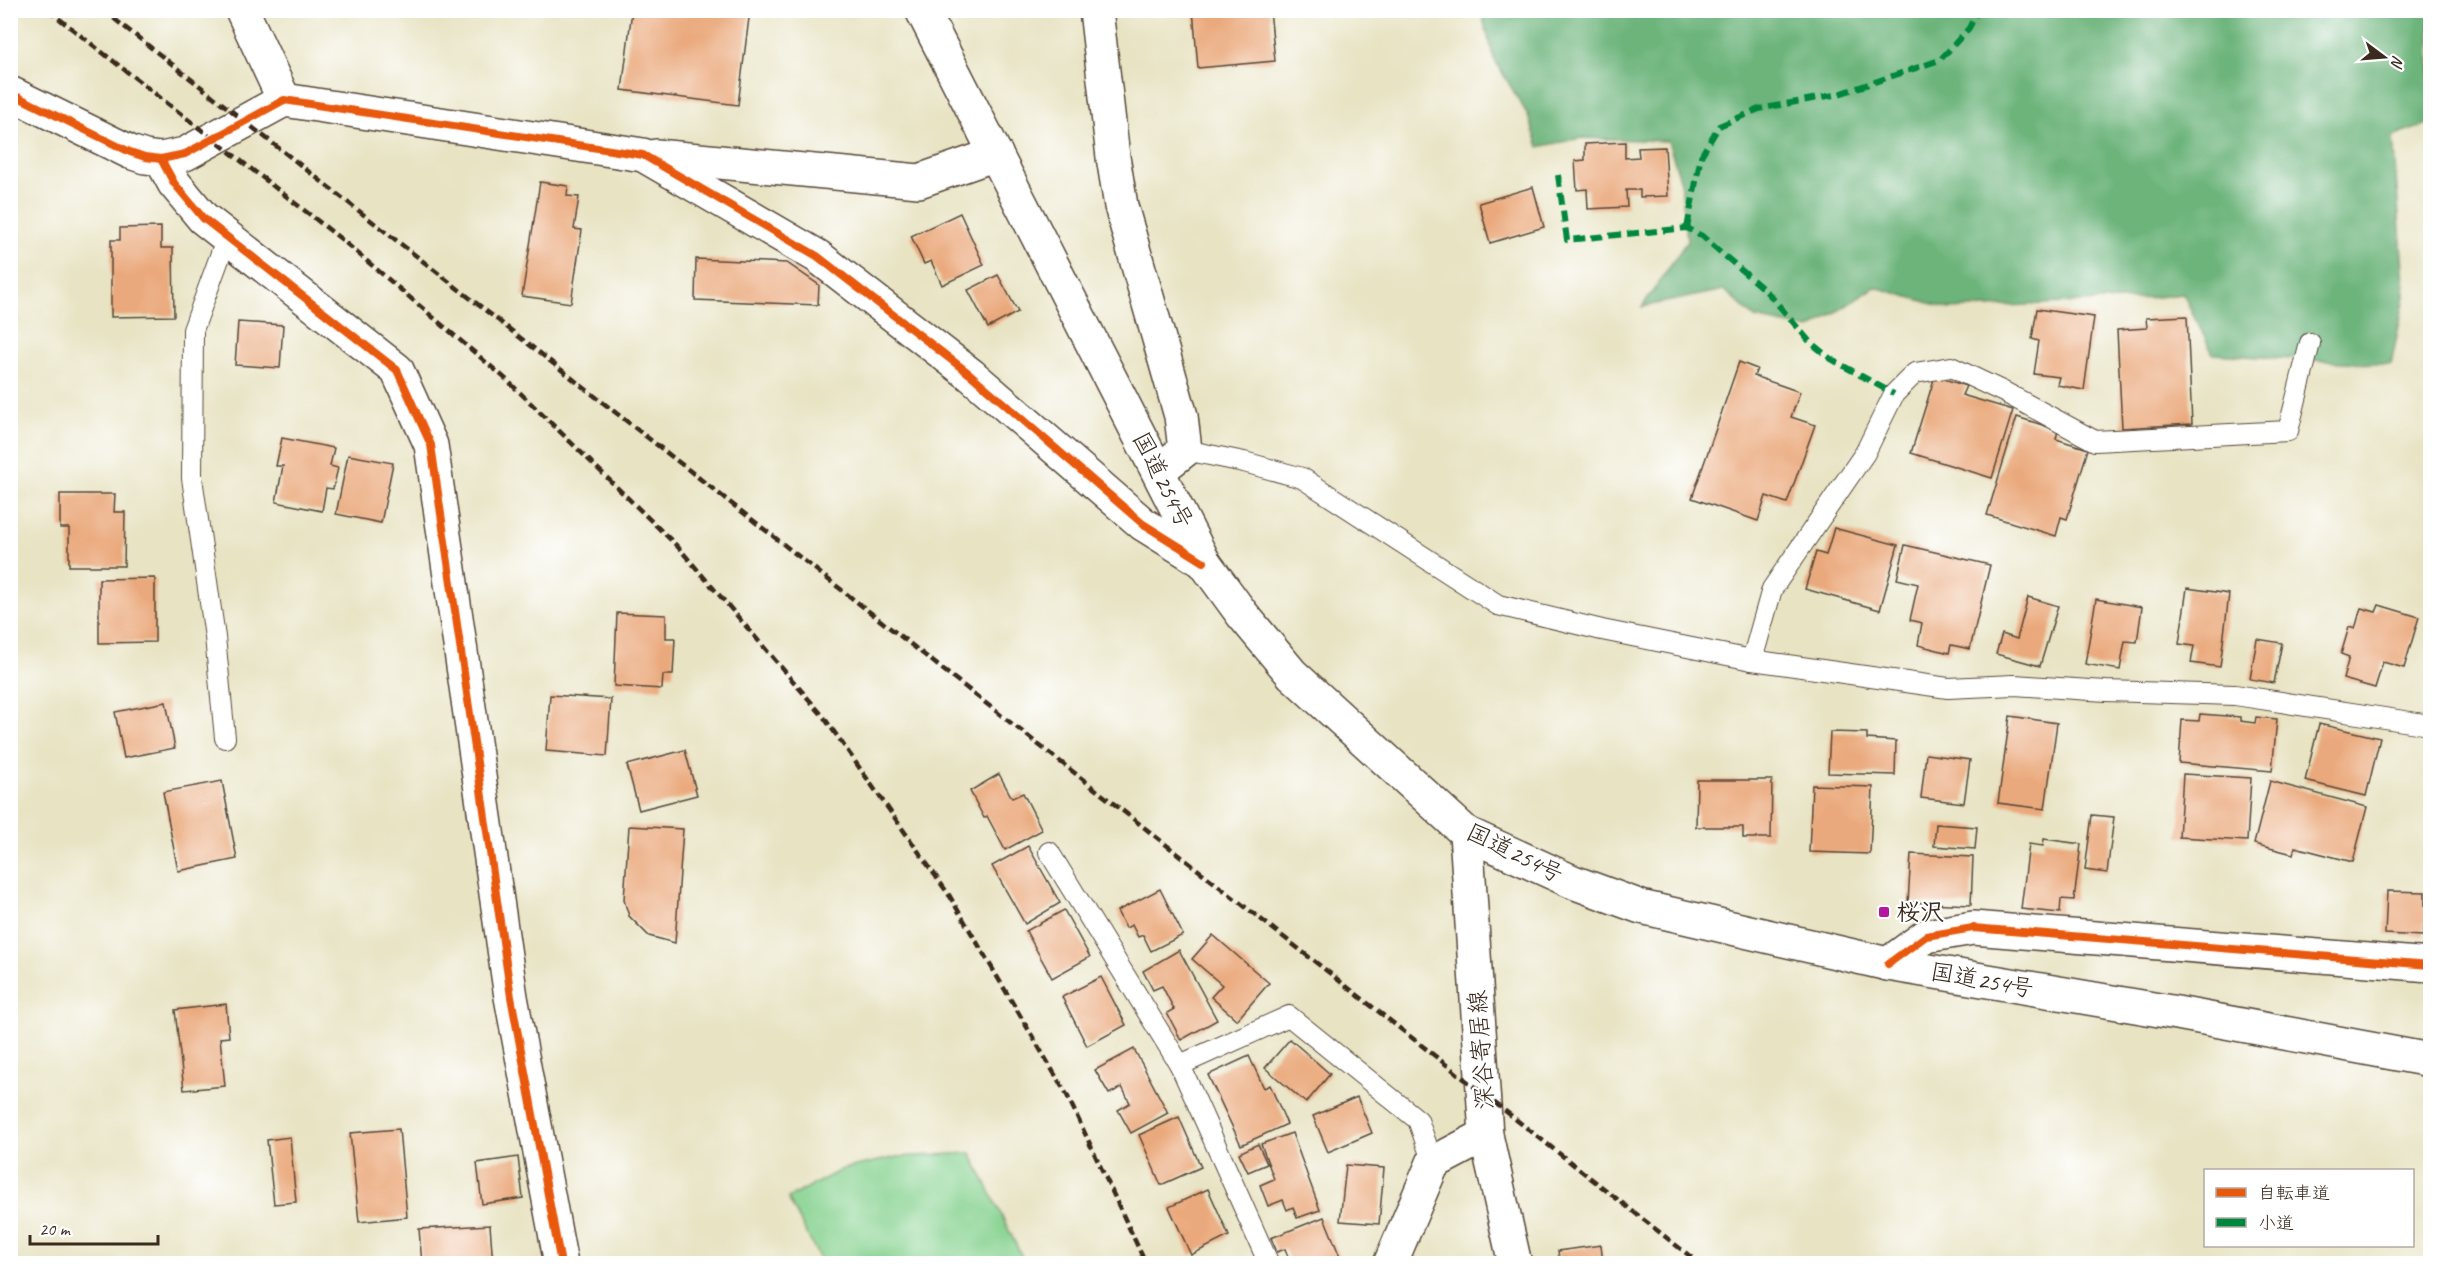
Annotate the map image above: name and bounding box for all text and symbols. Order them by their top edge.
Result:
north arrow [2354,27,2414,87]
text: N [2386,53,2408,71]
street label: 国道254号 [1126,427,1200,533]
street label: 国道254号 [1462,817,1568,889]
place label: 桜沢 [1896,897,1944,927]
marker: 桜沢 [1877,905,1891,919]
street label: 国道254号 [1928,956,2036,1004]
street label: 深谷寄居線 [1462,989,1500,1111]
legend [2204,1169,2414,1247]
text: 自転車道 [2258,1182,2330,1204]
scale bar [30,1208,158,1246]
text: 小道 [2258,1212,2294,1234]
text: 20 m [39,1218,72,1240]

